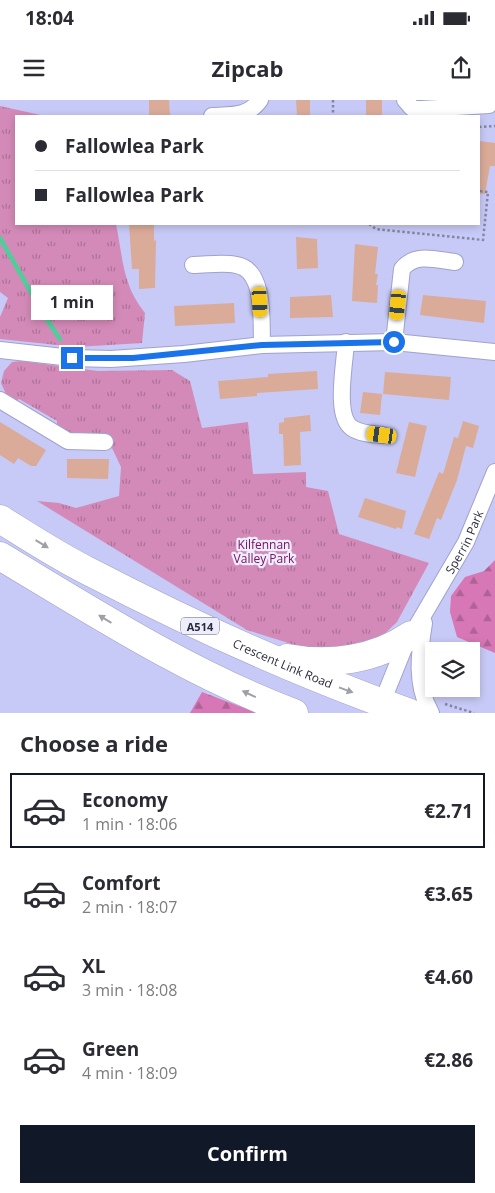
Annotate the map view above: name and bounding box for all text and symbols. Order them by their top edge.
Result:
text: 18:04 [25,5,74,31]
text: Zipcab [212,53,283,83]
icon: menu [20,54,48,82]
icon: share [447,54,475,82]
text: Fallowlea Park [65,133,204,159]
text: Fallowlea Park [65,182,204,208]
callout: 1 min [31,286,113,320]
car [251,287,268,317]
car [388,289,407,321]
text: 1 min [50,291,94,313]
route start [383,331,405,353]
route end [61,347,83,369]
car [366,425,397,445]
street label: Sperrin Park [441,507,487,577]
park label: Kilfennan Valley Park [234,536,295,567]
one-way arrow [35,540,48,549]
one-way arrow [98,615,111,624]
road number: A514 [181,618,219,634]
street label: Crescent Link Road [230,634,335,692]
map controls [425,642,480,697]
button: layers [425,642,480,697]
one-way arrow [339,686,354,694]
one-way arrow [242,689,256,697]
text: Choose a ride [20,728,168,758]
text: Economy [82,787,168,813]
icon: car [22,788,67,833]
text: €2.71 [424,798,473,824]
text: 1 min · 18:06 [82,813,177,835]
text: Comfort [82,870,161,896]
icon: car [22,871,67,916]
text: €3.65 [424,881,473,907]
text: 2 min · 18:07 [82,896,177,918]
text: XL [82,953,105,979]
icon: car [22,954,67,999]
text: €4.60 [424,964,473,990]
text: 3 min · 18:08 [82,979,177,1001]
text: Green [82,1036,139,1062]
icon: car [22,1037,67,1082]
text: €2.86 [424,1047,473,1073]
text: 4 min · 18:09 [82,1062,177,1084]
button: Confirm [20,1125,475,1183]

